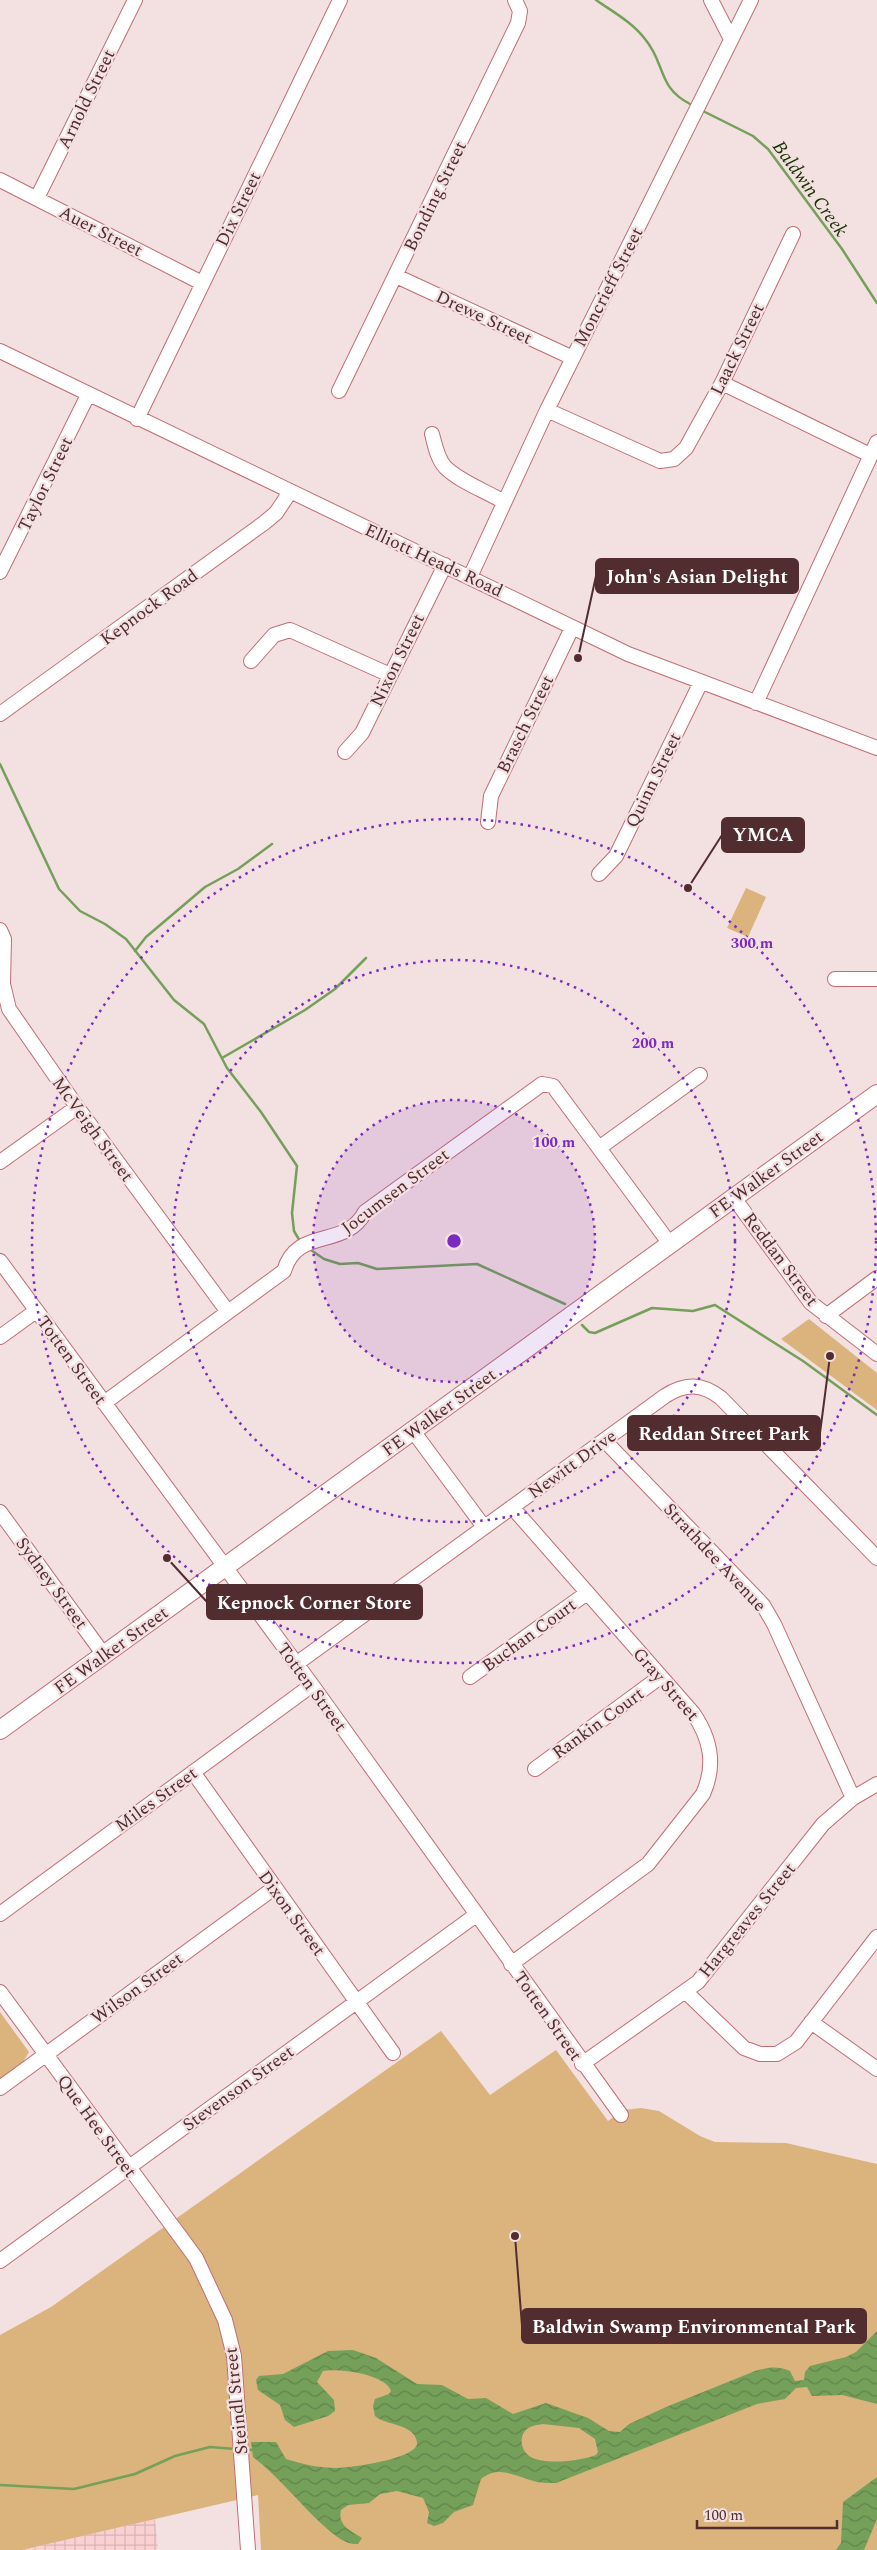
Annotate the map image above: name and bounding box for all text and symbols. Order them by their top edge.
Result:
street label: Arnold Street [51,45,122,154]
water label: Baldwin Creek [765,135,855,243]
street label: Bonding Street [397,136,474,256]
street label: Dix Street [209,167,268,251]
street label: Auer Street [54,199,147,264]
street label: Moncrieff Street [567,222,650,352]
street label: Drewe Street [431,283,537,352]
street label: Laack Street [704,299,771,400]
street label: Taylor Street [11,432,80,536]
street label: Elliott Heads Road [360,517,507,604]
callout: John's Asian Delight [596,559,798,593]
street label: Kepnock Road [95,563,204,652]
text: John's Asian Delight [606,563,788,592]
street label: Nixon Street [363,609,432,711]
street label: Brasch Street [490,670,561,778]
street label: Quinn Street [619,728,688,832]
callout: YMCA [722,818,804,852]
text: YMCA [732,821,794,850]
text: 300 m [731,932,774,955]
text: 200 m [632,1032,675,1055]
street label: McVeigh Street [45,1071,140,1188]
street label: FE Walker Street [703,1124,829,1225]
text: 100 m [533,1131,576,1154]
street label: Jocumsen Street [336,1142,455,1241]
street label: Reddan Street [736,1207,825,1312]
centre of rings [445,1232,463,1250]
street label: Totten Street [30,1310,113,1411]
street label: FE Walker Street [376,1362,502,1463]
callout: Reddan Street Park [628,1416,820,1450]
text: Reddan Street Park [638,1420,810,1449]
street label: Newitt Drive [522,1423,622,1506]
street label: Strathdee Avenue [657,1497,772,1618]
street label: Sydney Street [9,1532,94,1635]
callout: Kepnock Corner Store [207,1585,422,1619]
text: Kepnock Corner Store [217,1589,411,1618]
street label: Buchan Court [476,1592,582,1679]
street label: FE Walker Street [48,1600,174,1701]
street label: Totten Street [270,1637,353,1738]
street label: Gray Street [626,1641,705,1727]
street label: Rankin Court [547,1681,650,1766]
street label: Miles Street [109,1760,203,1839]
street label: Hargreaves Street [692,1857,802,1984]
street label: Dixon Street [251,1865,332,1962]
street label: Wilson Street [86,1946,189,2031]
street label: Totten Street [507,1966,589,2067]
street label: Stevenson Street [177,2039,300,2138]
street label: Que Hee Street [50,2069,143,2183]
callout: Baldwin Swamp Environmental Park [522,2309,866,2343]
text: Baldwin Swamp Environmental Park [532,2313,856,2342]
street label: Steindl Street [217,2346,256,2456]
scale bar [697,2498,837,2530]
text: 100 m [704,2504,743,2527]

